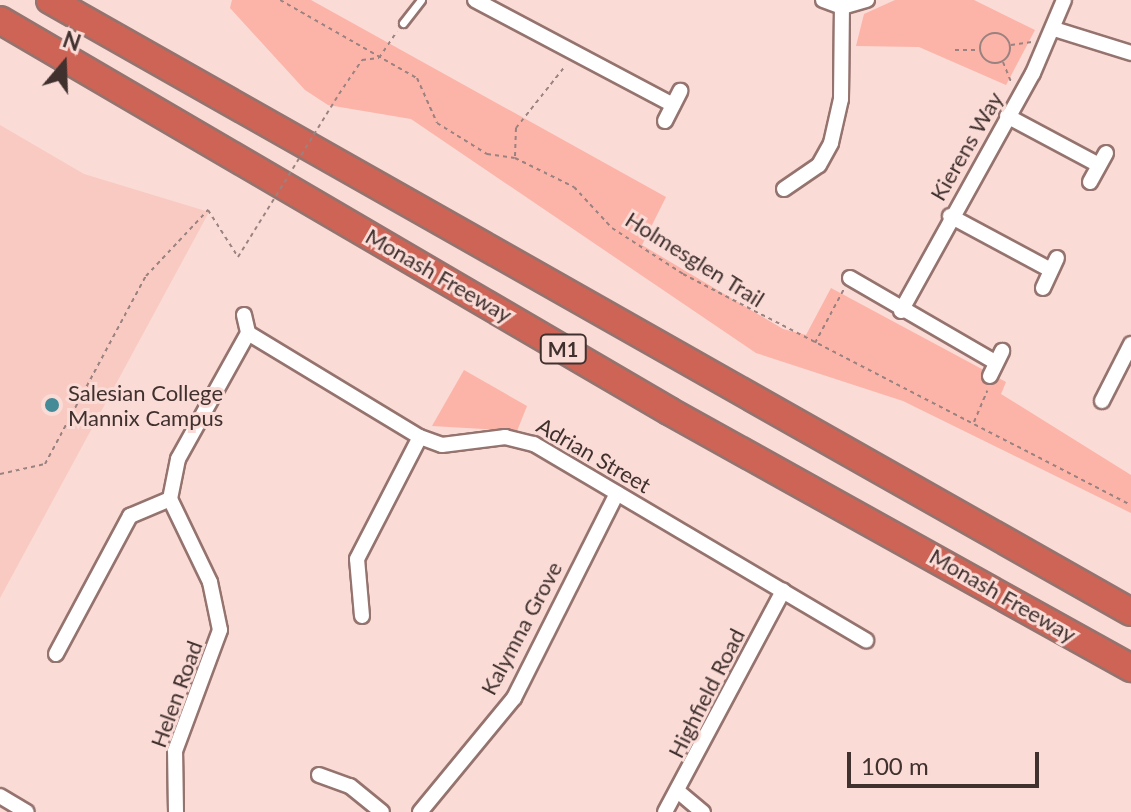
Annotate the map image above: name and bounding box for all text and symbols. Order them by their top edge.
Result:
north arrow [24,24,104,104]
text: N [60,25,84,56]
street label: Kierens Way [924,87,1008,205]
street label: Holmesglen Trail [620,206,770,312]
street label: Monash Freeway [361,222,517,328]
road number: M1 [539,333,587,365]
place label: Salesian College Mannix Campus [68,379,223,430]
marker: Salesian College Mannix Campus [43,396,61,414]
street label: Adrian Street [532,412,656,498]
street label: Monash Freeway [925,542,1081,648]
street label: Kalymna Grove [475,557,567,699]
street label: Highfield Road [662,624,750,762]
street label: Helen Road [145,637,207,751]
scale bar [851,736,1043,786]
text: 100 m [861,751,929,780]

